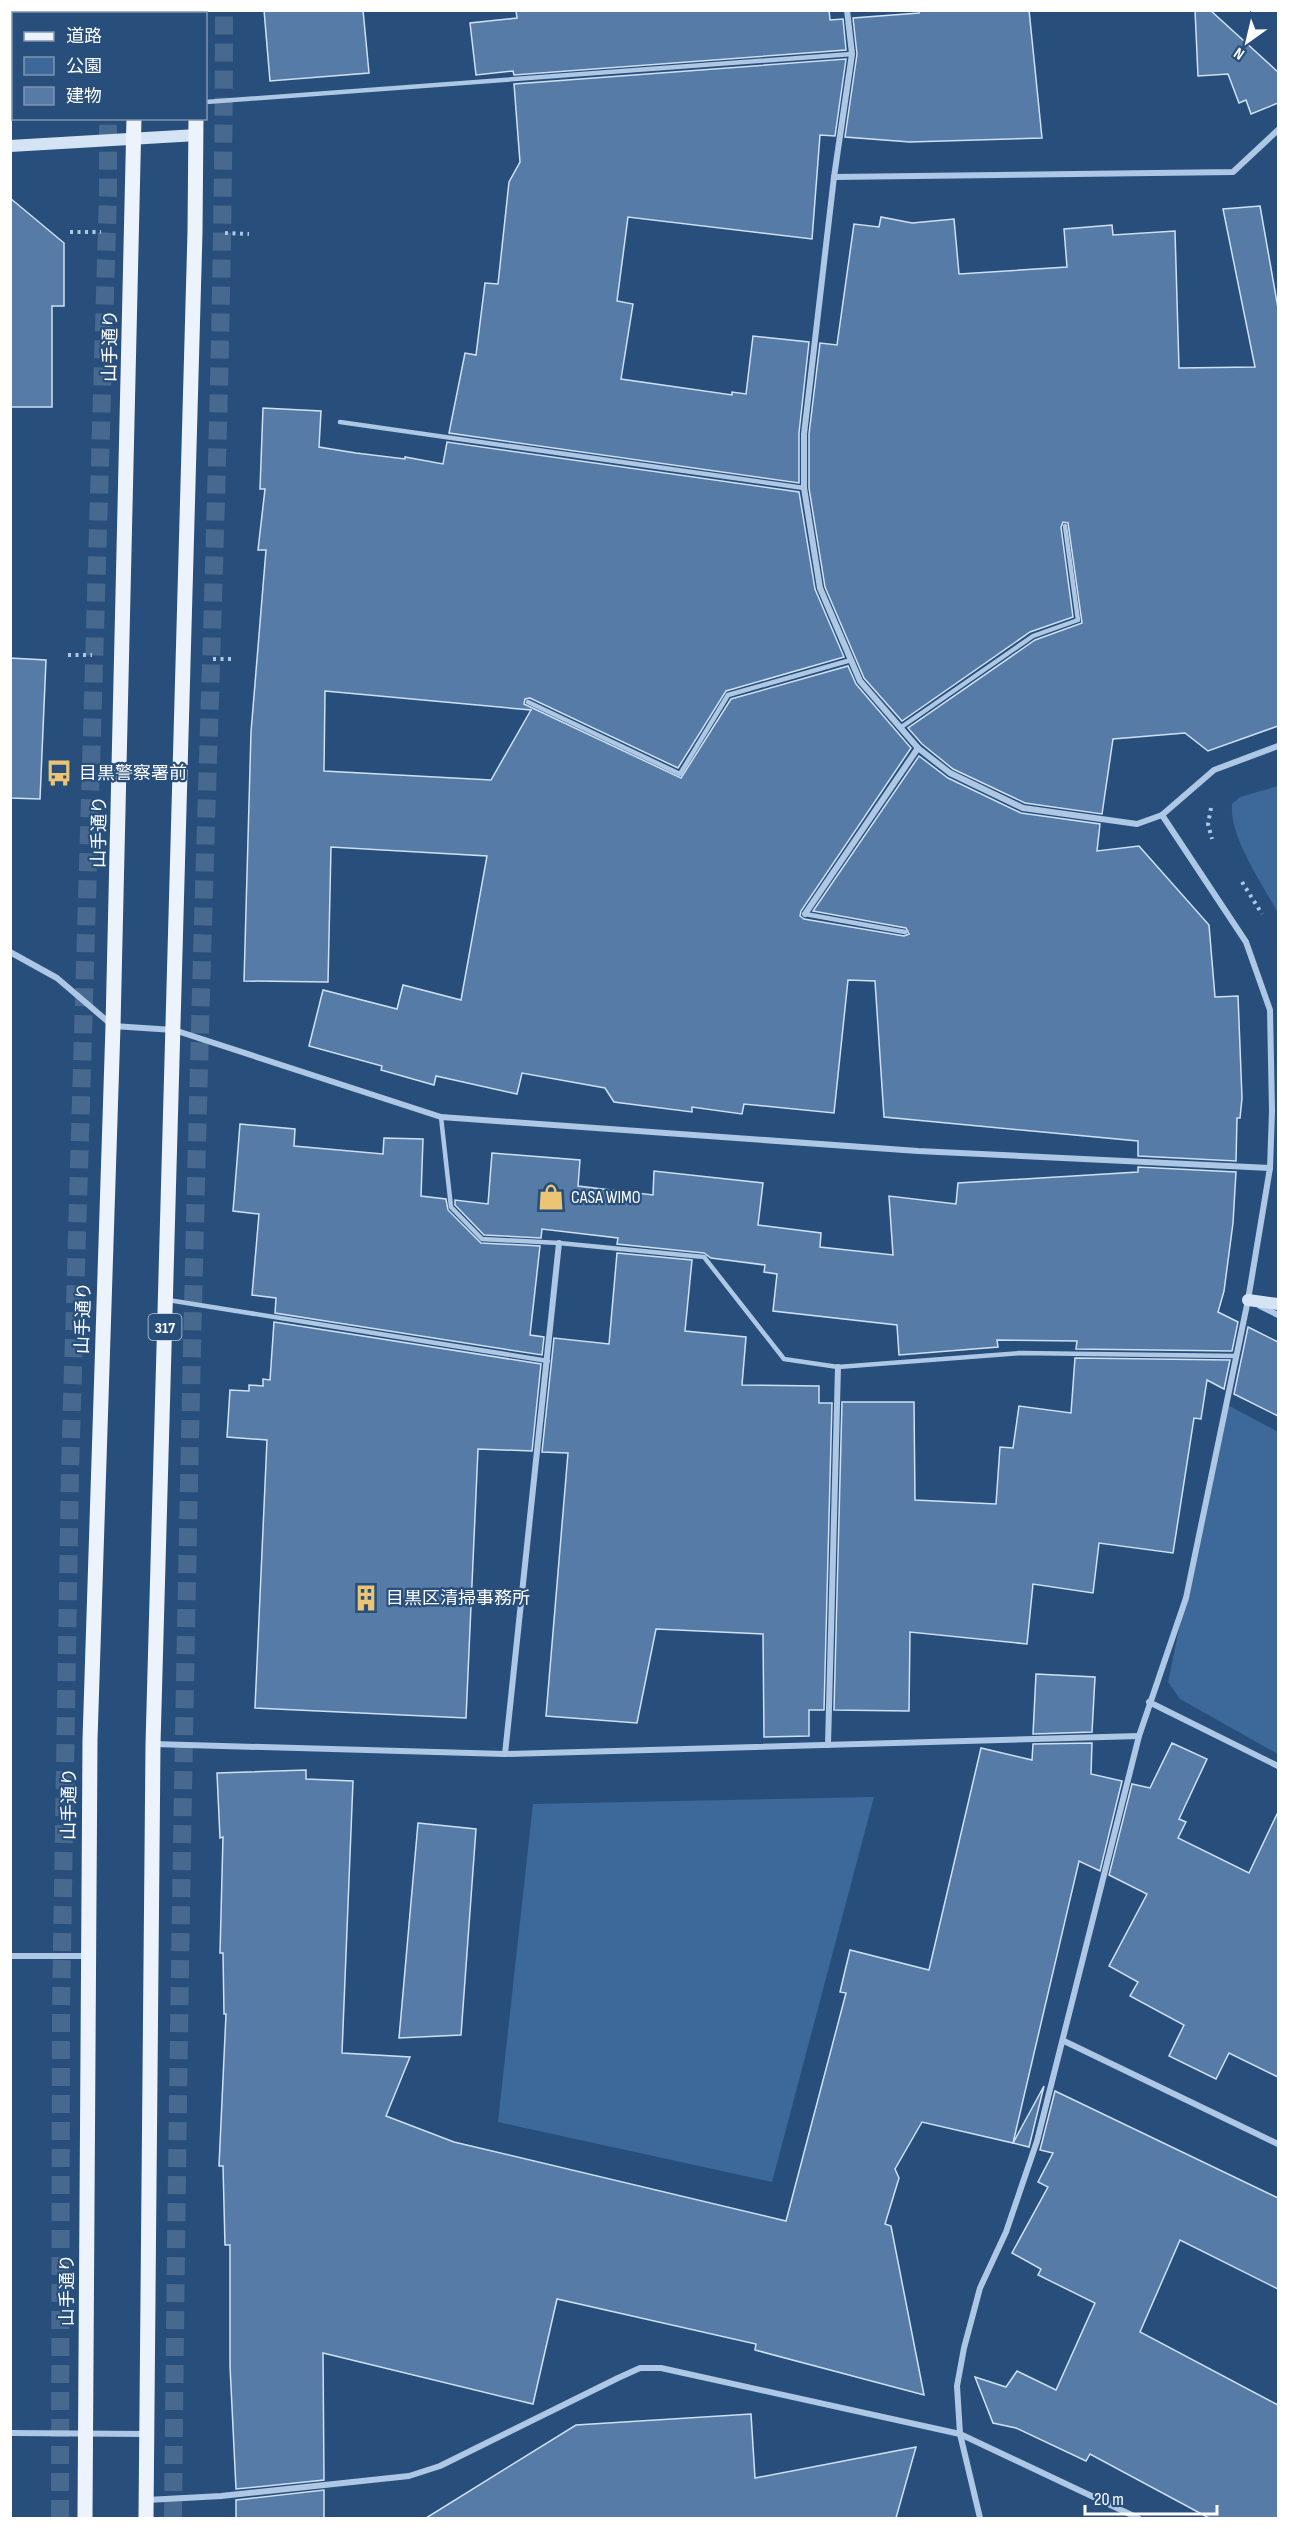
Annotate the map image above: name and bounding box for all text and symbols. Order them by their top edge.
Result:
legend [12,12,207,120]
north arrow [1217,12,1277,72]
text: 道路 [66,26,102,47]
text: N [1231,43,1248,63]
text: 公園 [66,56,102,77]
text: 建物 [66,86,102,107]
street label: 山手通り [99,310,122,382]
bus stop icon: 目黒警察署前 [44,758,74,788]
place label: 目黒警察署前 [79,763,187,784]
street label: 山手通り [88,796,111,868]
shop icon: CASA WIMO [536,1182,566,1212]
place label: CASA WIMO [571,1187,641,1208]
street label: 山手通り [72,1282,95,1354]
road number: 317 [148,1314,182,1340]
building icon: 目黒区清掃事務所 [351,1583,381,1613]
place label: 目黒区清掃事務所 [386,1588,530,1609]
street label: 山手通り [58,1768,81,1840]
street label: 山手通り [57,2254,78,2326]
scale bar [1085,2478,1217,2516]
text: 20 m [1094,2489,1124,2510]

